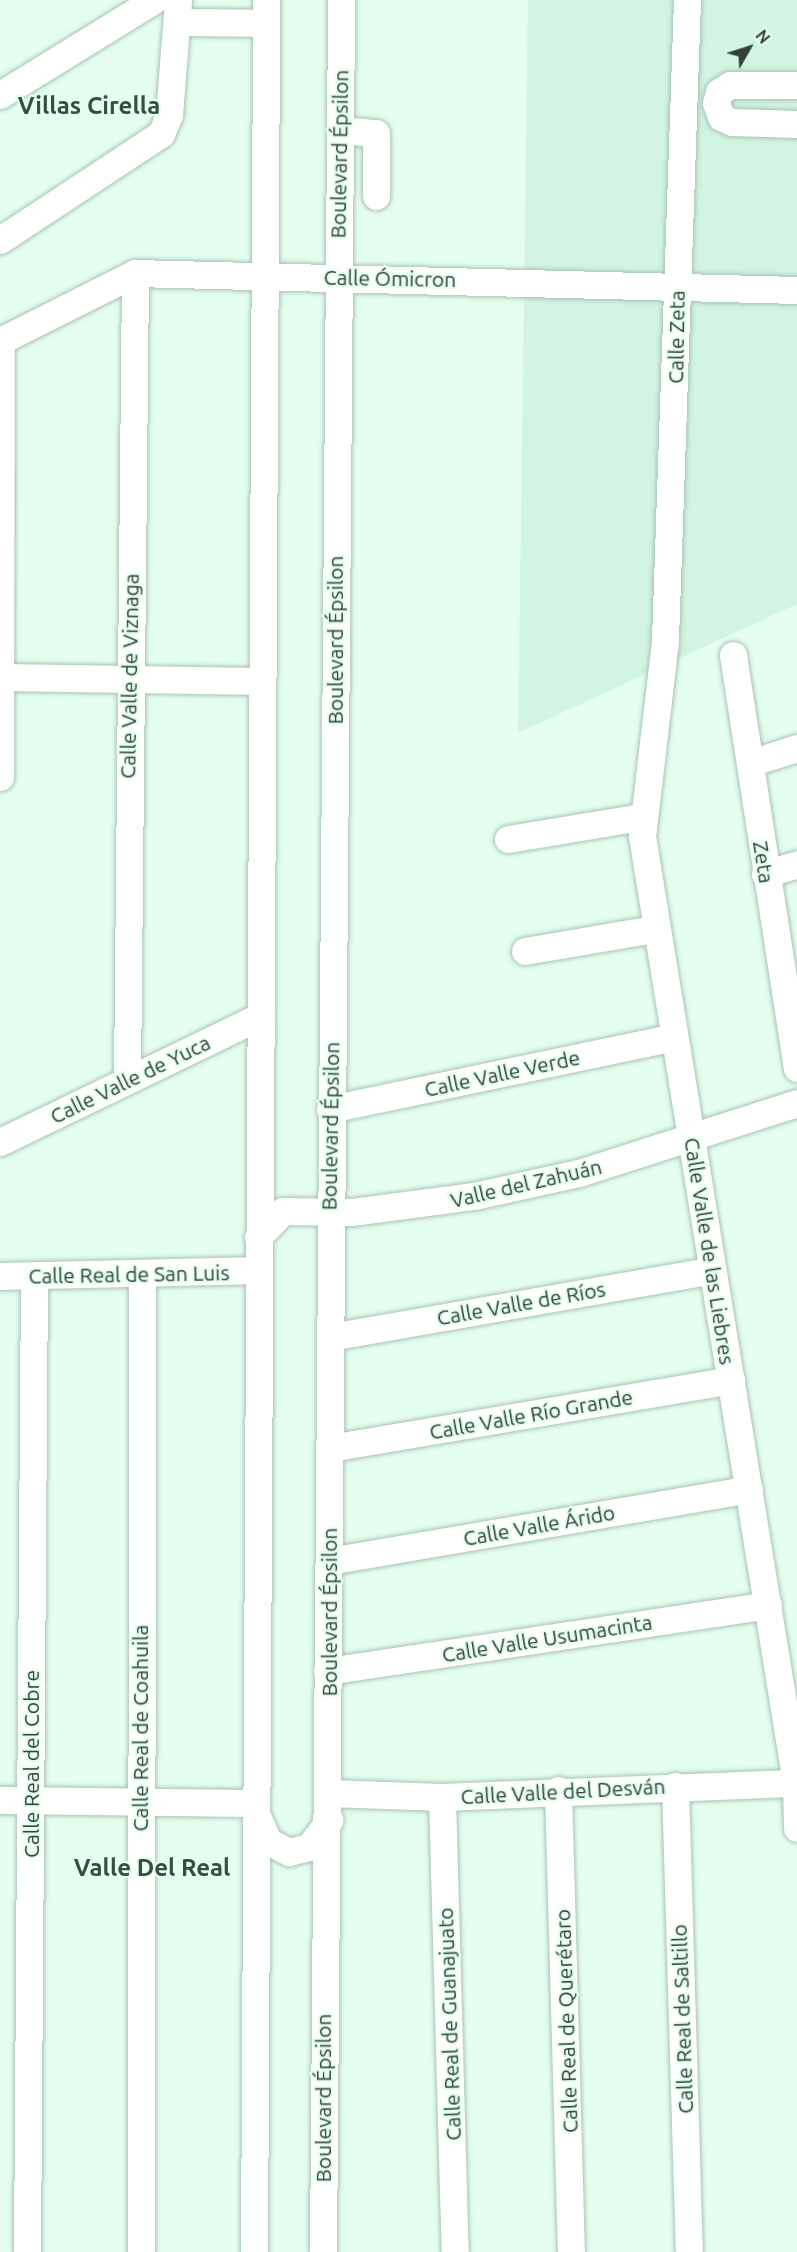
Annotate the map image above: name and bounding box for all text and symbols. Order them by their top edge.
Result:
north arrow [719,18,779,78]
text: N [752,26,774,47]
street label: Boulevard Épsilon [325,69,353,239]
district label: Villas Cirella [18,92,160,120]
street label: Calle Ómicron [323,264,457,292]
street label: Calle Zeta [663,290,689,384]
street label: Boulevard Épsilon [322,556,348,724]
street label: Calle Valle de Viznaga [115,573,143,779]
street label: Zeta [748,839,780,885]
street label: Calle Valle de Yuca [46,1029,214,1129]
street label: Boulevard Épsilon [316,1041,344,1211]
street label: Calle Valle Verde [422,1044,582,1102]
street label: Calle Valle de las Liebres [680,1136,740,1366]
street label: Valle del Zahuán [448,1153,604,1213]
street label: Calle Real de San Luis [28,1260,230,1288]
street label: Calle Valle de Ríos [435,1276,607,1330]
street label: Calle Valle Río Grande [427,1384,635,1444]
street label: Calle Valle Árido [461,1499,617,1551]
street label: Boulevard Épsilon [316,1528,342,1696]
street label: Calle Valle Usumacinta [440,1609,654,1667]
street label: Calle Real de Coahuila [127,1625,153,1831]
street label: Calle Real del Cobre [18,1670,44,1858]
street label: Calle Valle del Desván [460,1773,666,1809]
district label: Valle Del Real [74,1854,230,1882]
street label: Calle Real de Guanajuato [432,1907,466,2141]
street label: Calle Real de Querétaro [549,1909,583,2133]
street label: Calle Real de Saltillo [666,1924,698,2114]
street label: Boulevard Épsilon [310,2014,336,2182]

